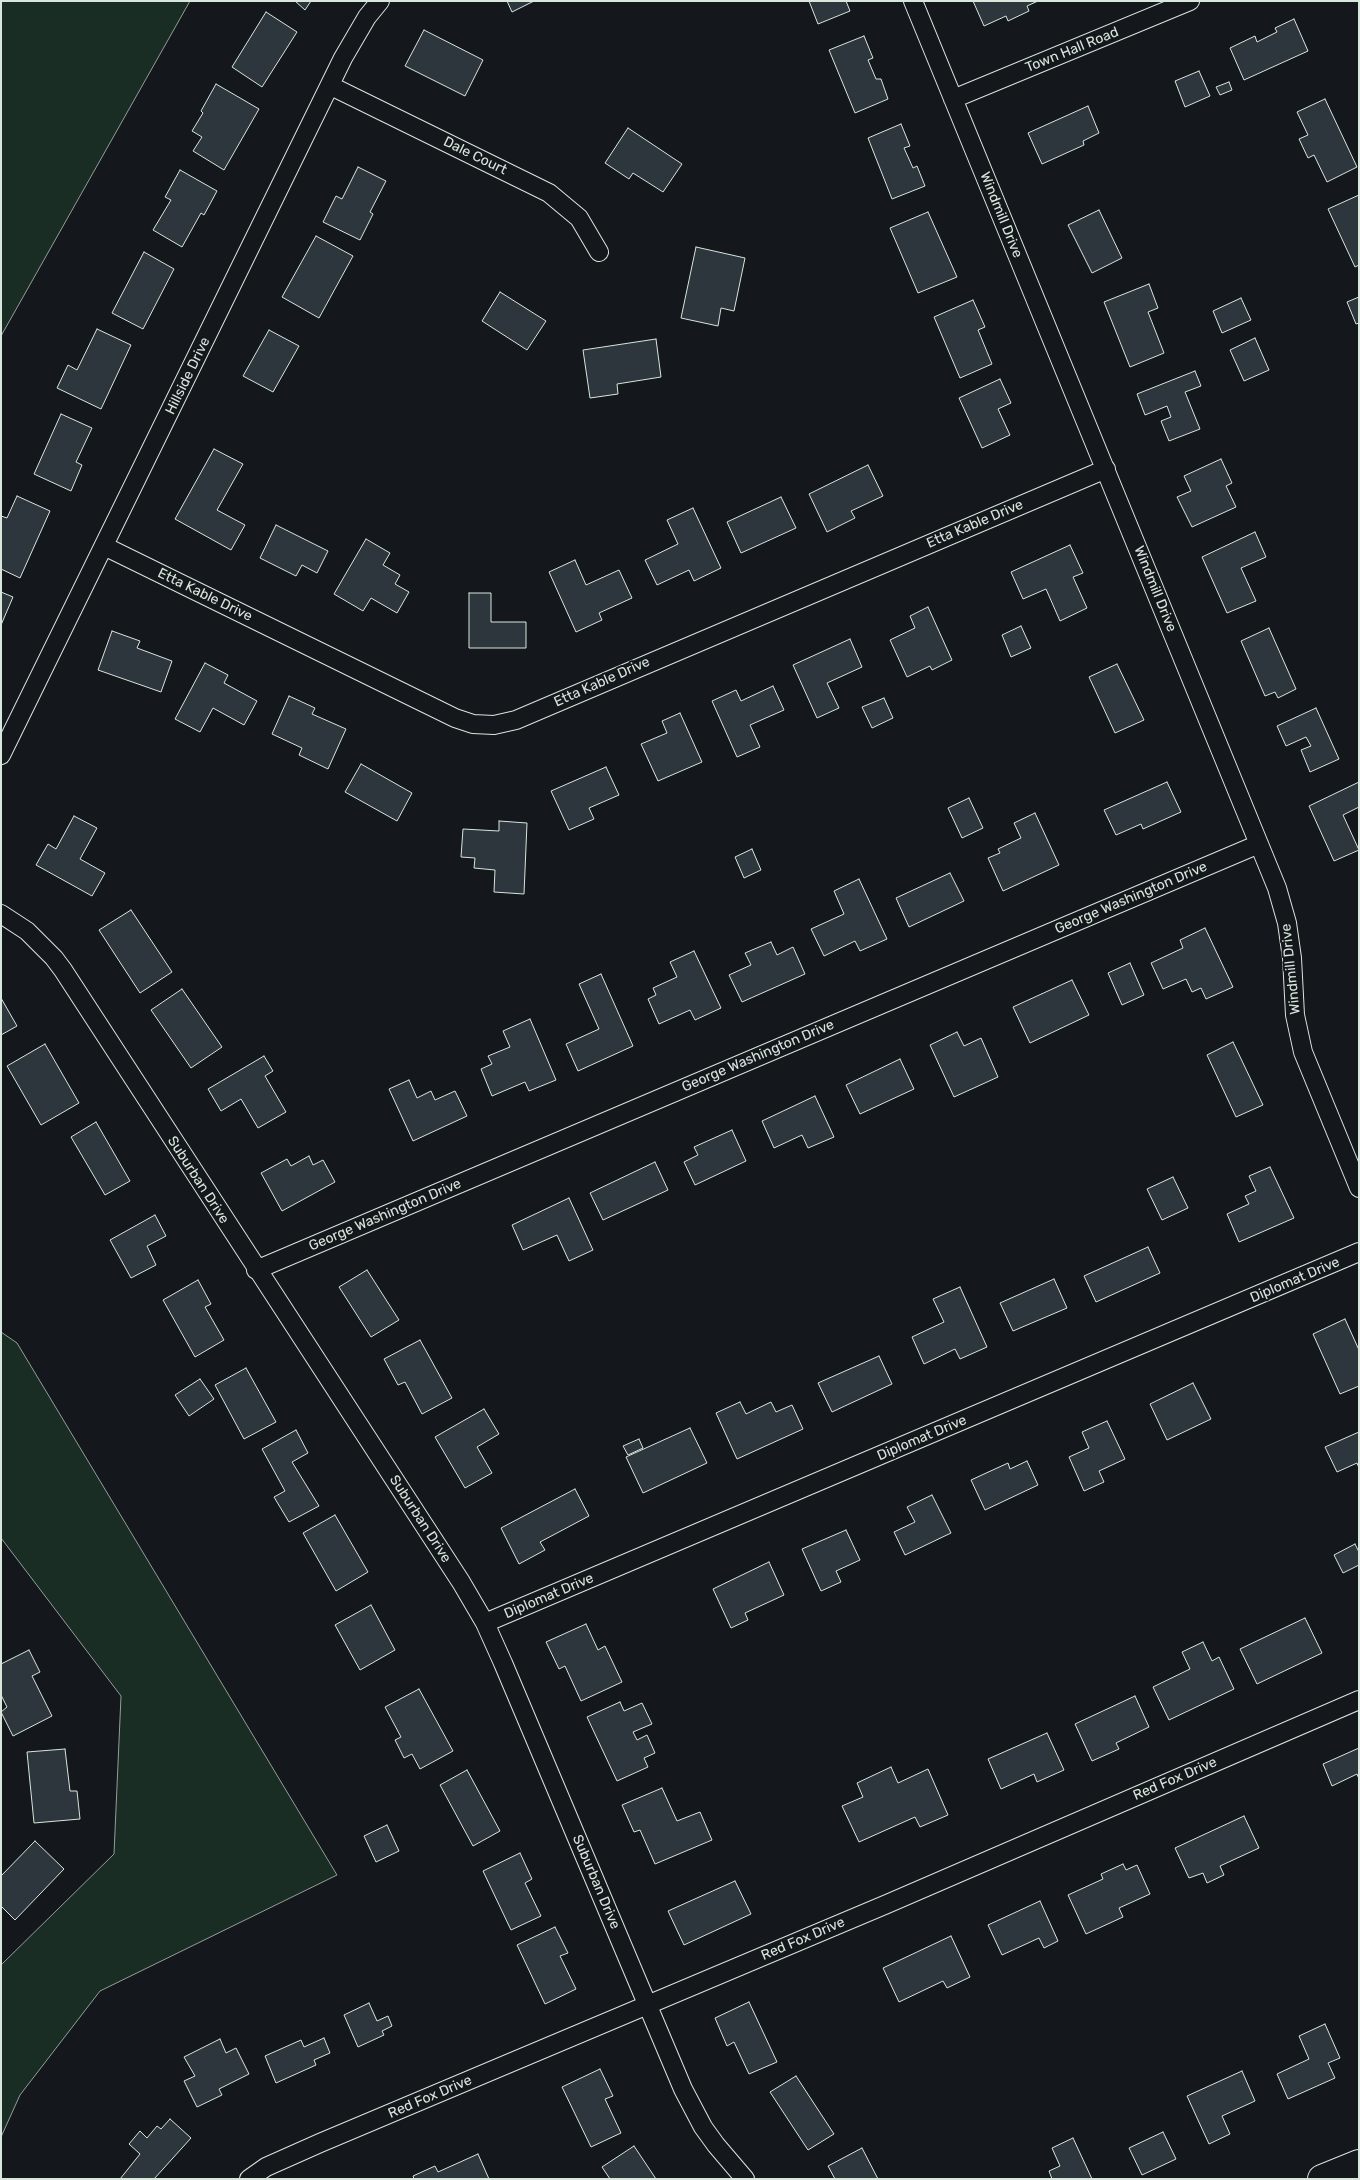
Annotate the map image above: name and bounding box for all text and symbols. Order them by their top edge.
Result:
street label: Town Hall Road [1023,24,1121,76]
street label: Dale Court [440,133,510,179]
street label: Windmill Drive [976,170,1026,260]
street label: Hillside Drive [162,335,214,417]
street label: Etta Kable Drive [924,496,1026,552]
street label: Windmill Drive [1130,544,1180,634]
street label: Etta Kable Drive [155,565,255,625]
street label: Etta Kable Drive [551,653,653,711]
street label: George Washington Drive [1052,858,1210,938]
street label: Windmill Drive [1278,923,1304,1015]
street label: George Washington Drive [679,1016,837,1096]
street label: Suburban Drive [163,1133,233,1227]
street label: George Washington Drive [306,1175,464,1255]
street label: Diplomat Drive [1248,1254,1342,1306]
street label: Diplomat Drive [875,1412,969,1464]
street label: Suburban Drive [385,1472,455,1566]
street label: Diplomat Drive [502,1570,596,1622]
street label: Red Fox Drive [1131,1754,1219,1804]
street label: Suburban Drive [569,1832,623,1932]
street label: Red Fox Drive [759,1914,847,1964]
street label: Red Fox Drive [386,2072,474,2122]

